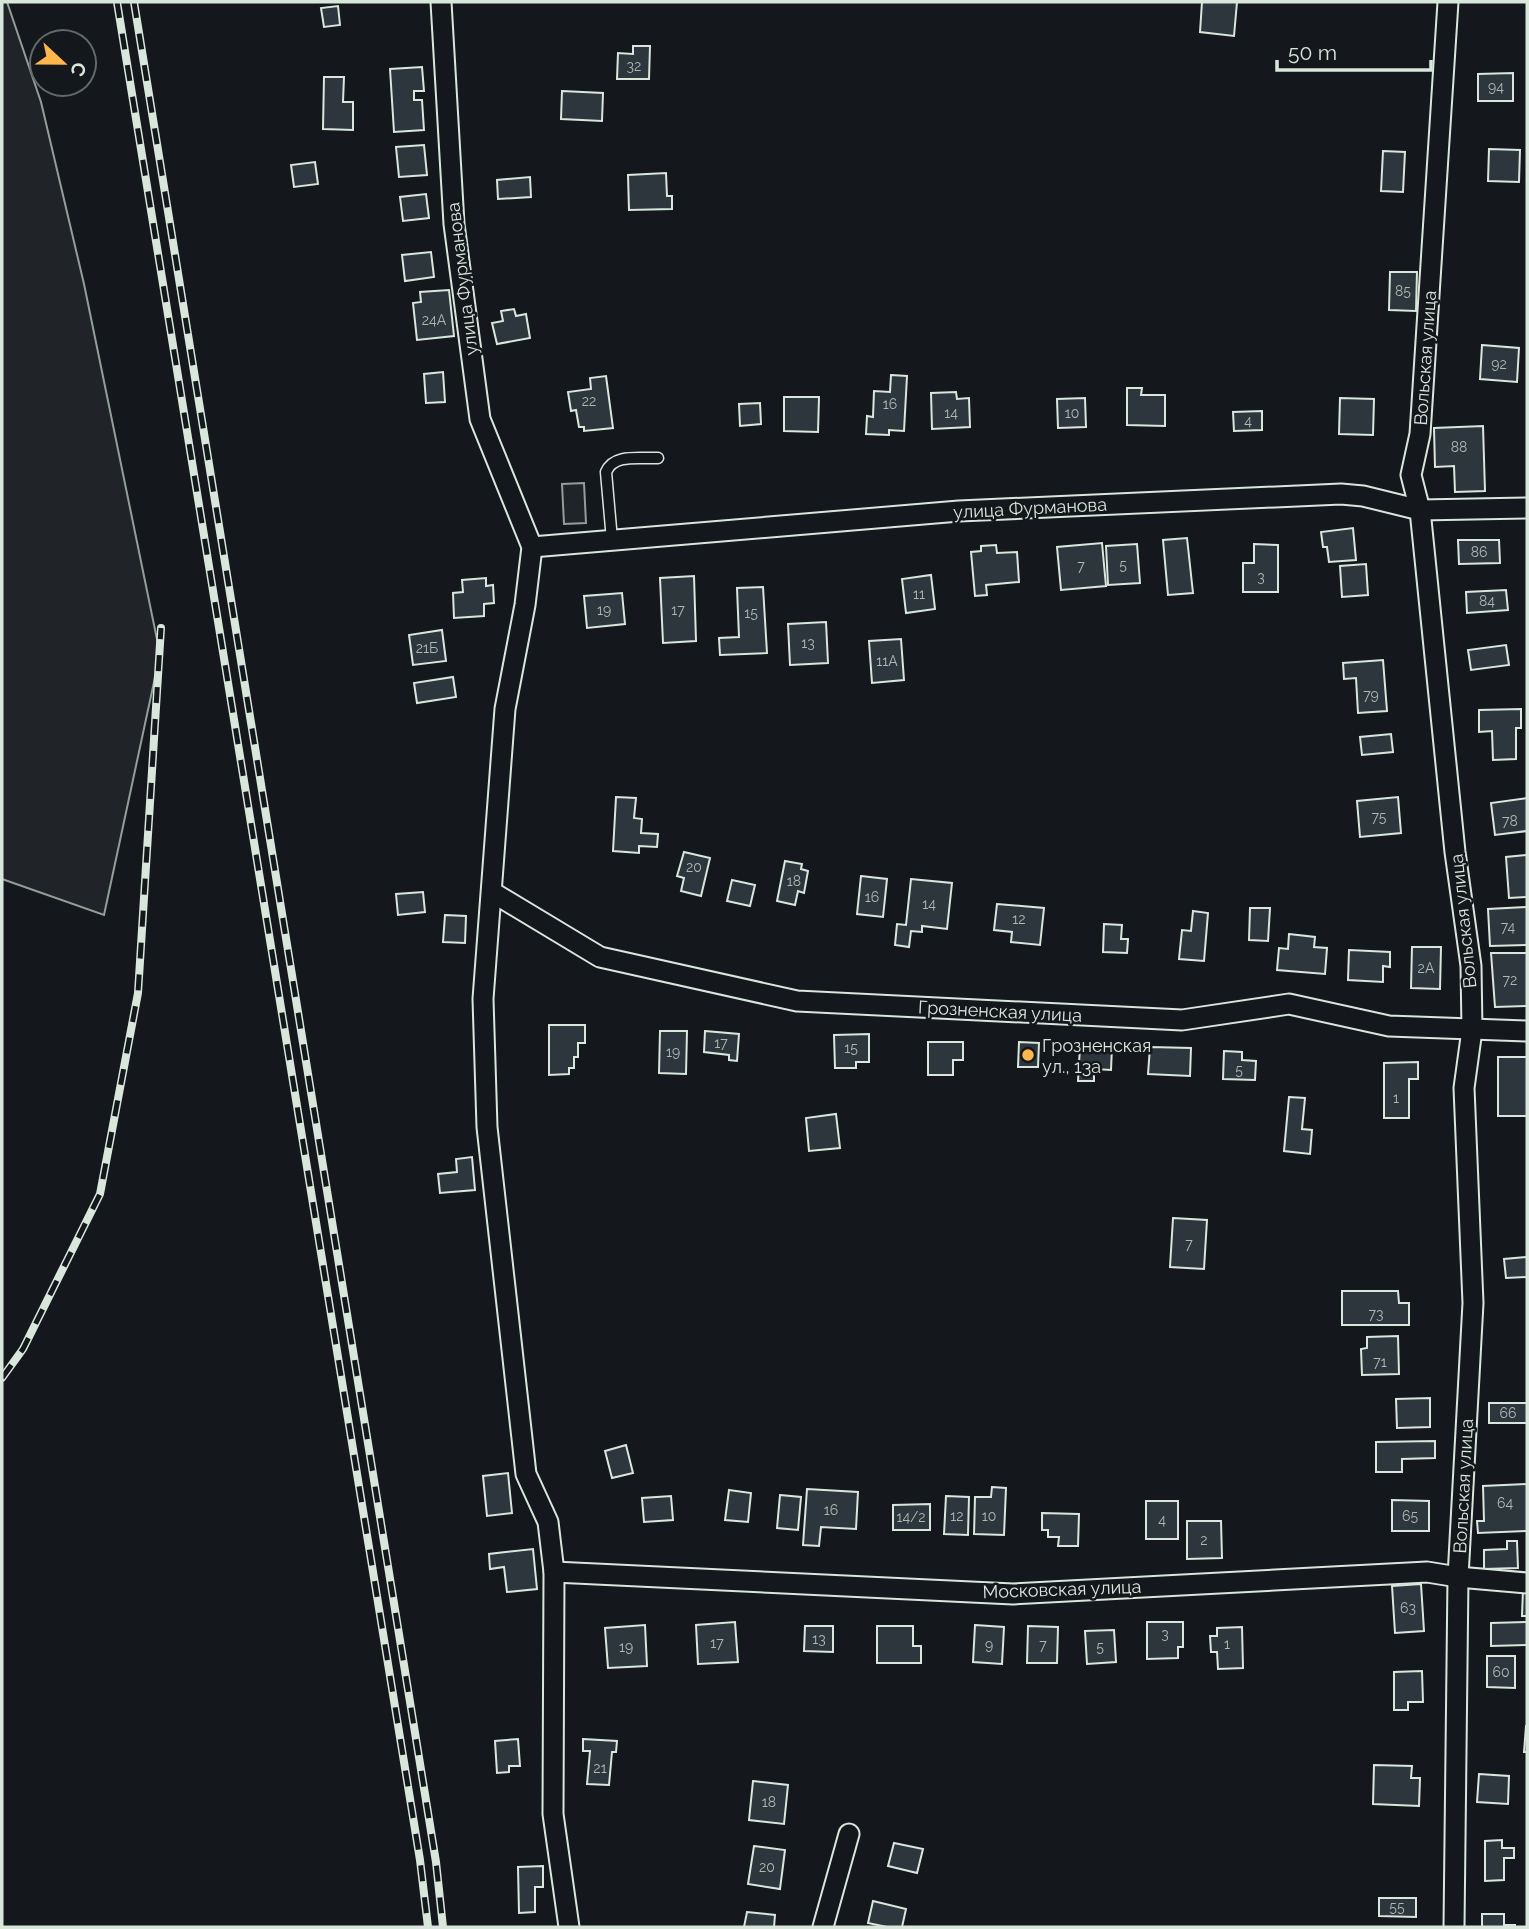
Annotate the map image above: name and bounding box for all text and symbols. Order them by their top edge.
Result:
north arrow [28,28,98,98]
scale bar [1277,28,1431,72]
text: 50 m [1288,40,1337,65]
house number: 32 [627,58,641,74]
text: С [66,59,91,80]
house number: 94 [1488,79,1504,95]
street label: улица Фурманова [442,201,482,357]
house number: 85 [1395,283,1411,299]
street label: Вольская улица [1410,290,1440,426]
house number: 24А [422,312,447,328]
house number: 92 [1491,356,1507,372]
house number: 22 [582,393,596,409]
house number: 16 [883,396,897,412]
house number: 14 [944,405,958,421]
house number: 10 [1065,405,1079,421]
house number: 4 [1244,413,1252,429]
house number: 88 [1451,439,1467,455]
street label: улица Фурманова [953,493,1107,523]
house number: 86 [1471,544,1487,560]
house number: 5 [1119,557,1127,573]
house number: 7 [1077,558,1085,574]
house number: 3 [1257,569,1265,585]
house number: 11 [913,586,925,602]
house number: 84 [1479,593,1495,609]
house number: 19 [597,602,611,618]
house number: 17 [671,602,685,618]
house number: 15 [744,605,758,621]
house number: 13 [801,635,815,651]
house number: 21Б [416,640,438,656]
house number: 11А [876,653,898,669]
house number: 79 [1363,687,1379,703]
house number: 75 [1372,809,1387,825]
house number: 78 [1502,813,1518,829]
street label: Вольская улица [1445,853,1481,989]
house number: 20 [686,859,702,875]
house number: 18 [787,873,801,889]
house number: 16 [865,889,879,905]
house number: 14 [922,896,936,912]
house number: 12 [1012,911,1026,927]
house number: 74 [1501,919,1516,935]
house number: 2А [1418,960,1435,976]
house number: 72 [1503,972,1517,988]
street label: Грозненская улица [917,996,1083,1026]
house number: 17 [714,1035,728,1051]
place label: Грозненская ул., 13а [1042,1035,1151,1077]
house number: 15 [844,1040,858,1056]
house number: 19 [666,1044,680,1060]
marker: Грозненская ул., 13а [1020,1047,1036,1063]
house number: 5 [1235,1062,1243,1078]
house number: 1 [1393,1090,1399,1106]
house number: 7 [1185,1236,1193,1252]
house number: 73 [1369,1306,1383,1322]
house number: 71 [1373,1354,1387,1370]
house number: 66 [1500,1405,1516,1421]
street label: Вольская улица [1449,1418,1477,1554]
house number: 64 [1497,1495,1513,1511]
house number: 16 [824,1502,838,1518]
house number: 12 [950,1508,964,1524]
house number: 10 [982,1508,996,1524]
house number: 65 [1402,1508,1418,1524]
house number: 14/2 [896,1509,926,1525]
house number: 4 [1158,1512,1166,1528]
house number: 2 [1200,1532,1208,1548]
street label: Московская улица [982,1576,1142,1602]
house number: 63 [1400,1600,1416,1616]
house number: 3 [1161,1626,1169,1642]
house number: 13 [812,1631,826,1647]
house number: 17 [710,1635,724,1651]
house number: 1 [1224,1636,1230,1652]
house number: 9 [985,1637,993,1653]
house number: 7 [1039,1637,1047,1653]
house number: 19 [619,1639,633,1655]
house number: 5 [1096,1639,1104,1655]
house number: 60 [1492,1664,1510,1680]
house number: 21 [593,1760,607,1776]
house number: 18 [762,1794,776,1810]
house number: 20 [759,1859,775,1875]
house number: 55 [1389,1899,1405,1915]

